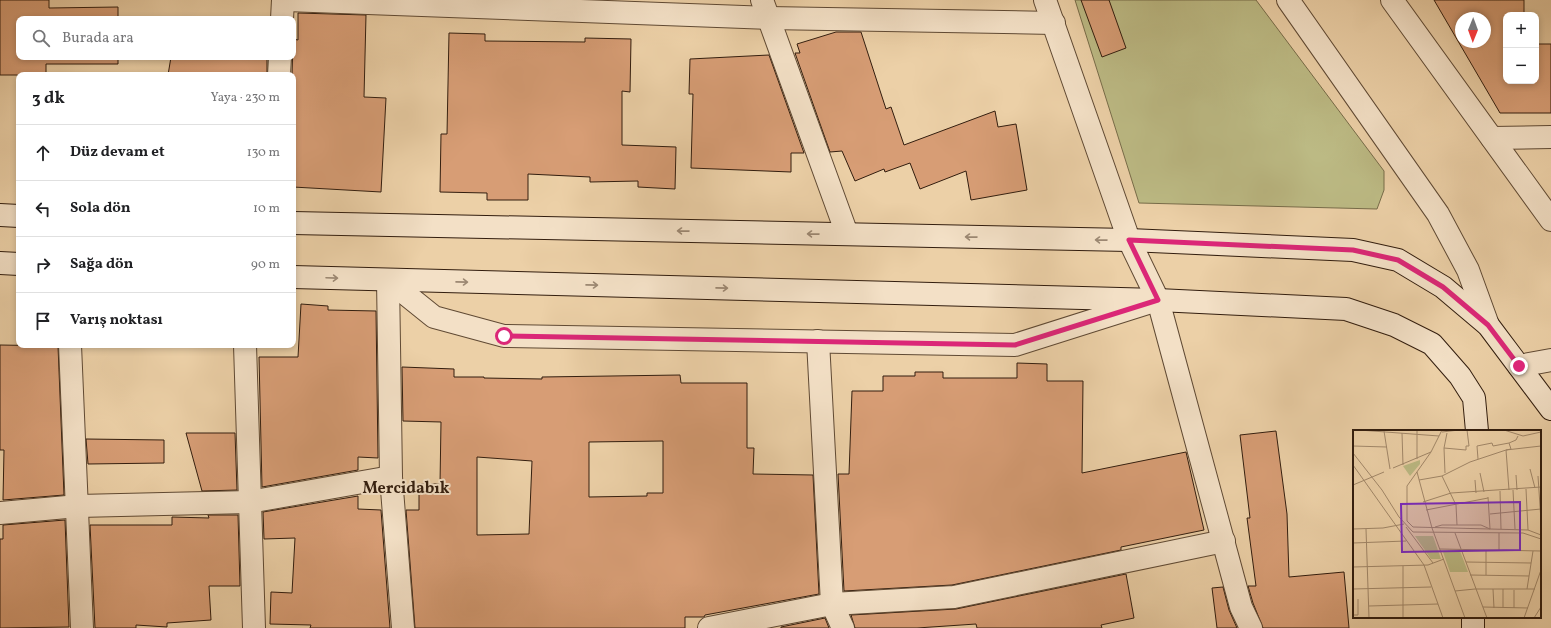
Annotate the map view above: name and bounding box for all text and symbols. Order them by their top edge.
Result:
north arrow [1455,12,1491,48]
map controls [1503,12,1539,84]
button: + [1503,12,1539,48]
search box [16,16,296,60]
icon: search [30,27,52,49]
text: Burada ara [62,28,134,49]
button: − [1503,48,1539,84]
text: 3 dk [32,87,65,110]
text: Yaya · 230 m [210,89,280,107]
icon: ahead [32,142,54,164]
text: Düz devam et [70,142,165,163]
text: 130 m [247,144,280,162]
icon: left [32,198,54,220]
text: Sola dön [70,198,131,219]
text: 10 m [253,200,280,218]
one-way arrow [677,227,690,235]
one-way arrow [807,230,820,237]
one-way arrow [965,233,978,241]
one-way arrow [1095,236,1108,244]
icon: right [32,254,54,276]
text: Sağa dön [70,254,134,275]
text: 90 m [251,256,280,274]
one-way arrow [325,275,338,282]
one-way arrow [455,278,468,286]
one-way arrow [585,281,598,289]
one-way arrow [715,284,728,292]
icon: arrive [32,310,54,332]
text: Varış noktası [70,310,163,331]
route start [495,327,513,345]
route end [1510,357,1528,375]
inset map [1353,430,1541,618]
district label: Mercidabık [362,478,450,500]

